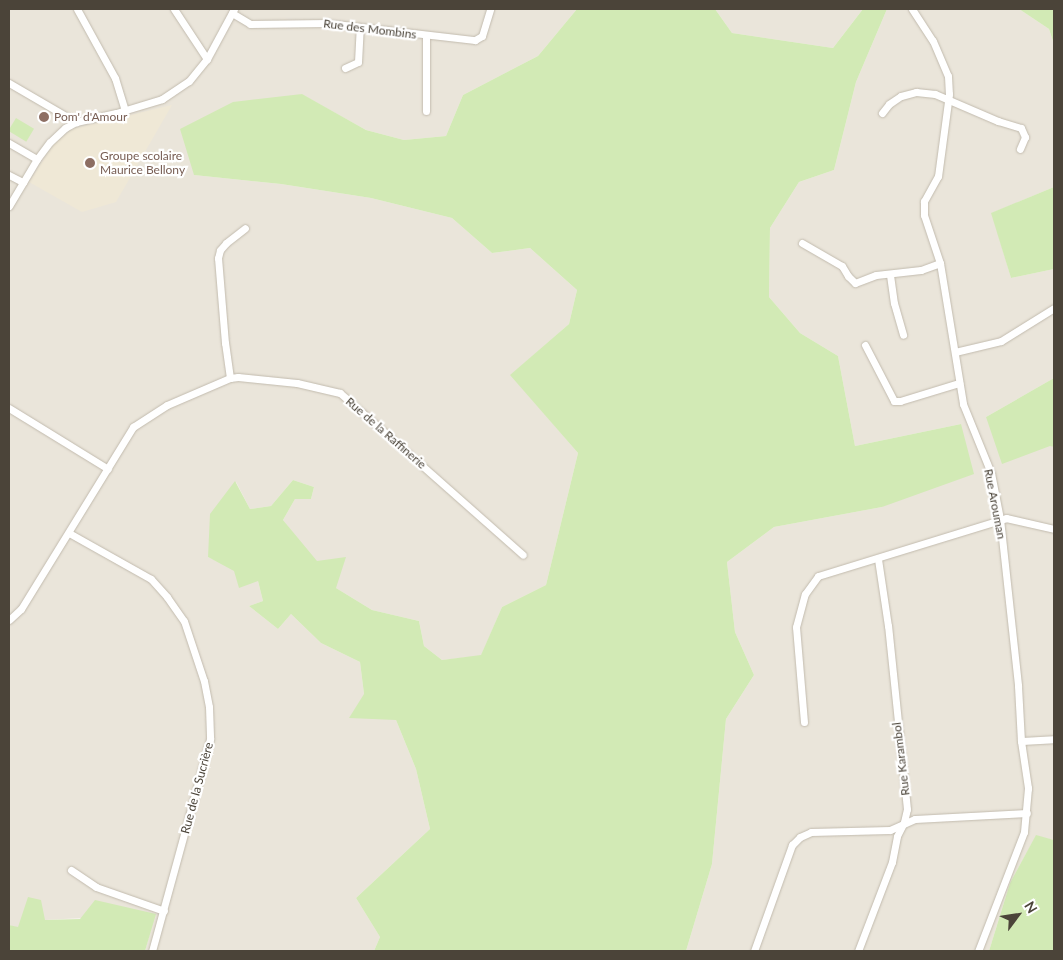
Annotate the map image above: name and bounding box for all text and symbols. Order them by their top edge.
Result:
street label: Rue des Mombins [323,16,417,42]
place label: Pom' d'Amour [54,110,127,124]
marker: Pom' d'Amour [38,111,50,123]
place label: Groupe scolaire Maurice Bellony [100,149,185,177]
marker: Groupe scolaire Maurice Bellony [84,157,96,169]
street label: Rue de la Raffinerie [343,394,429,472]
street label: Rue Arouman [981,467,1009,541]
street label: Rue Karambol [889,722,913,796]
street label: Rue de la Sucrière [178,741,216,835]
north arrow [993,890,1043,940]
text: N [1021,898,1041,916]

